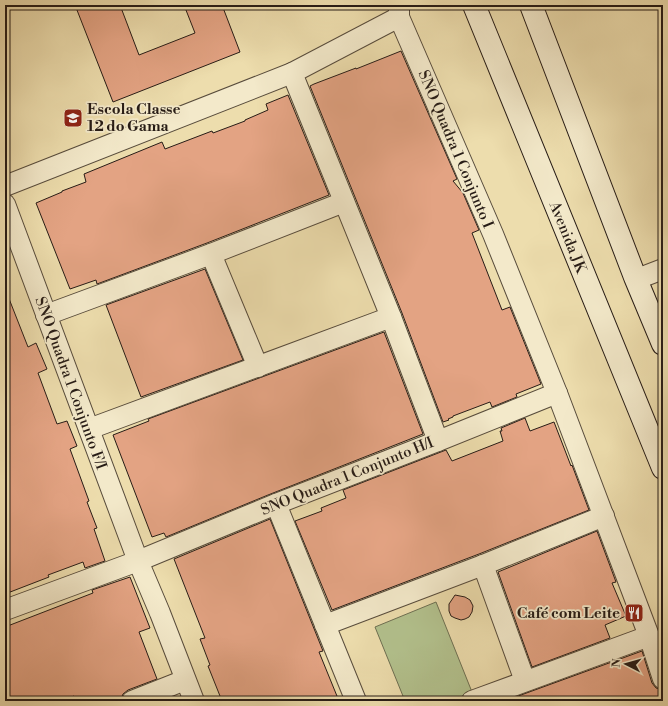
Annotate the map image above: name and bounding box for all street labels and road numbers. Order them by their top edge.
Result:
street label: SNO Quadra 1 Conjunto I [414,67,498,231]
street label: Avenida JK [544,198,591,277]
street label: SNO Quadra 1 Conjunto F/I [30,294,111,472]
street label: SNO Quadra 1 Conjunto H/I [258,433,437,520]

